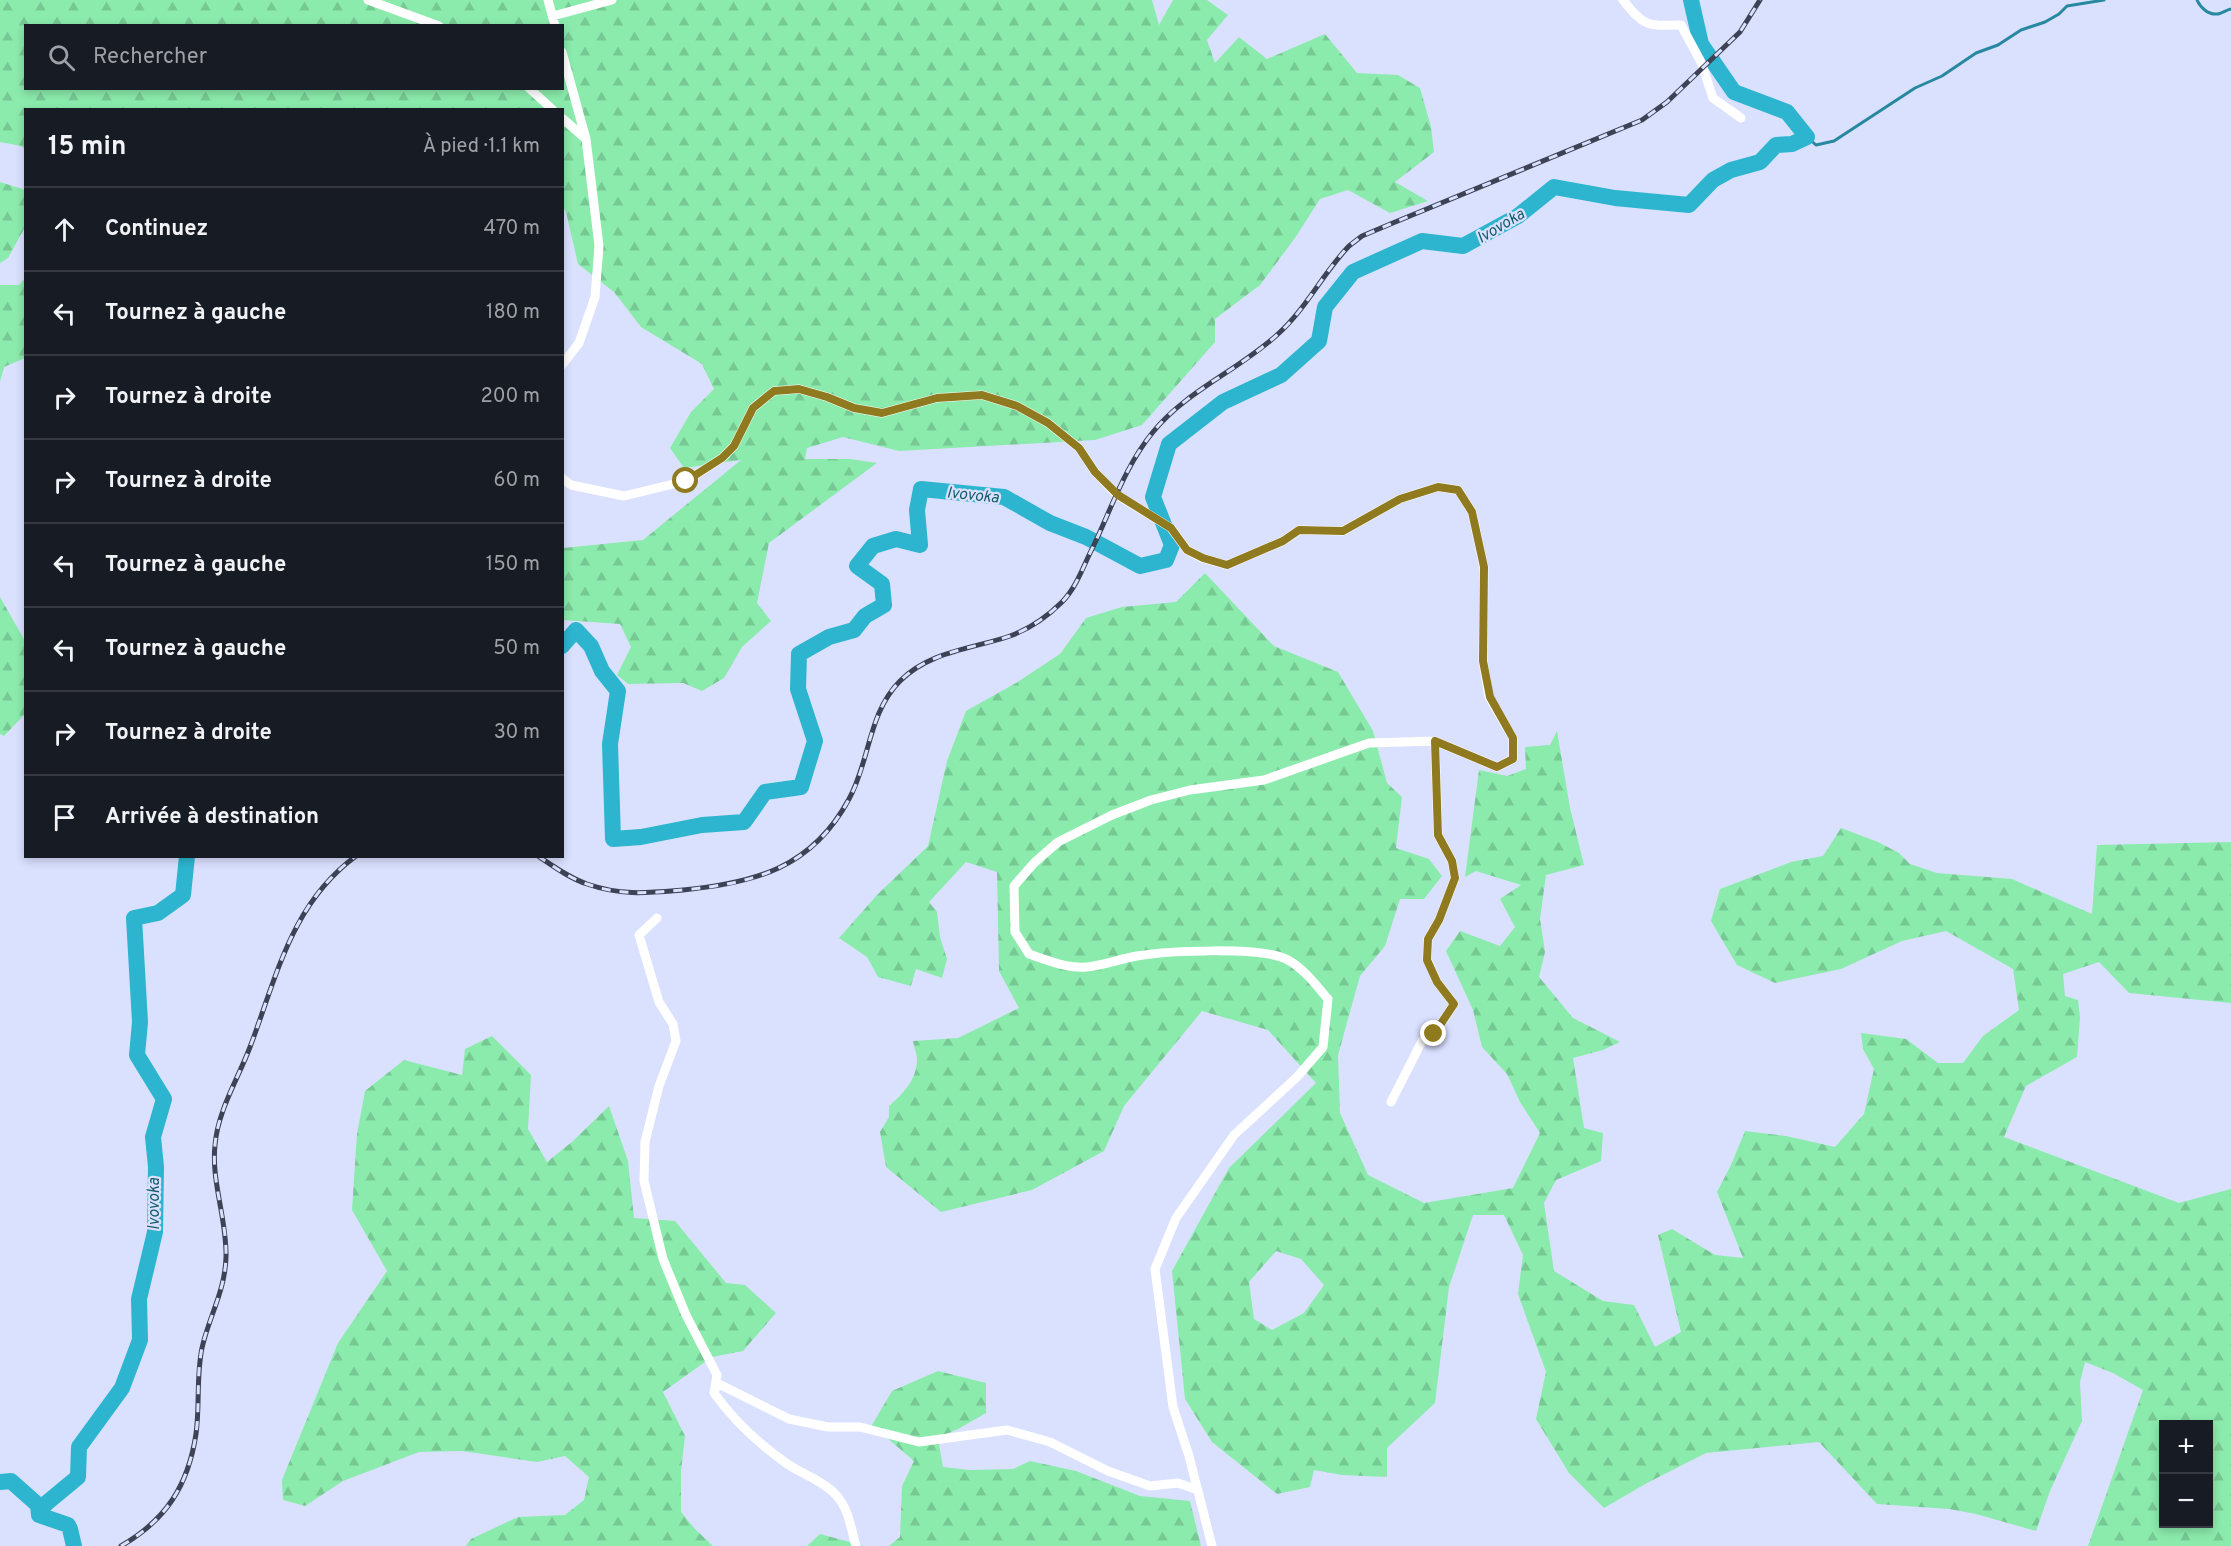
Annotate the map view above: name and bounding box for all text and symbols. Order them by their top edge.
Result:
search box [24,24,564,90]
icon: search [45,41,78,74]
text: Rechercher [93,44,207,71]
text: 15 min [48,131,126,164]
text: À pied · 1.1 km [423,134,540,160]
water label: Ivovoka [1473,204,1529,249]
icon: ahead [48,213,81,246]
text: Continuez [105,216,208,243]
text: 470 m [483,216,540,242]
icon: left [48,297,81,330]
text: Tournez à gauche [105,300,286,327]
text: 180 m [486,300,540,326]
icon: right [48,381,81,414]
text: Tournez à droite [105,384,272,411]
text: 200 m [481,384,540,410]
icon: right [48,465,81,498]
route start [672,467,698,493]
text: Tournez à droite [105,468,272,495]
text: 60 m [494,468,540,494]
water label: Ivovoka [946,483,1001,509]
icon: left [48,549,81,582]
text: Tournez à gauche [105,552,286,579]
text: 150 m [486,552,540,578]
icon: left [48,633,81,666]
text: Tournez à gauche [105,636,286,663]
text: 50 m [493,636,540,662]
icon: right [48,717,81,750]
text: Tournez à droite [105,720,272,747]
text: 30 m [494,720,540,746]
icon: arrive [48,801,81,834]
text: Arrivée à destination [105,804,319,831]
route end [1420,1020,1446,1046]
water label: Ivovoka [145,1177,165,1230]
map controls [2159,1420,2213,1528]
button: + [2159,1420,2213,1474]
button: − [2159,1474,2213,1528]

